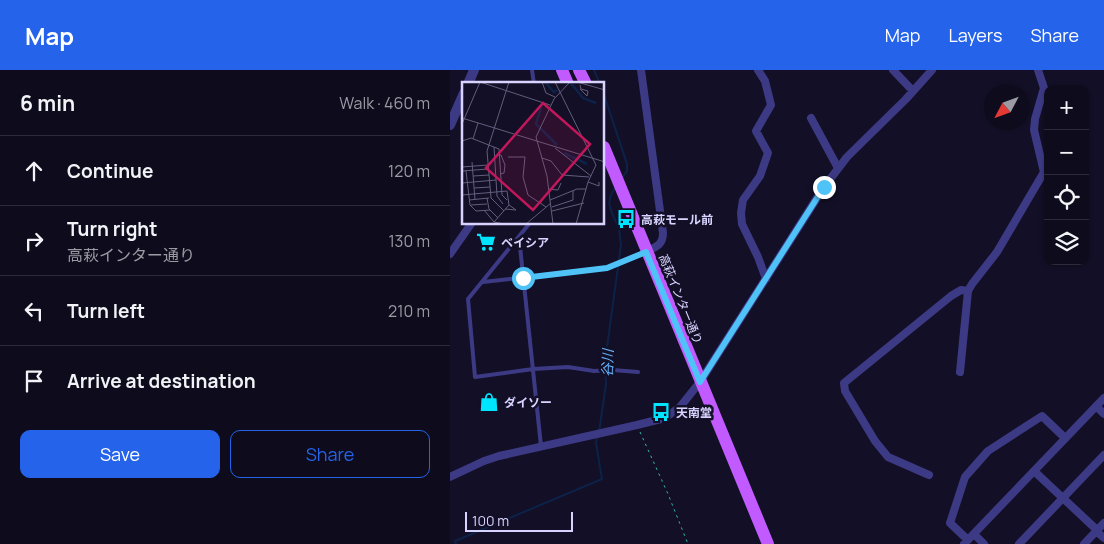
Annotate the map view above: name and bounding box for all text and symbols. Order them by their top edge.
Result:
text: Map [25,19,74,52]
text: Map [885,23,920,47]
text: Layers [948,23,1002,47]
text: Share [1030,23,1079,47]
inset map [462,82,605,225]
north arrow [984,85,1029,130]
map controls [1044,85,1089,265]
button: + [1044,85,1089,130]
text: 6 min [20,89,75,117]
text: Walk · 460 m [339,92,430,114]
button: − [1044,130,1089,175]
icon: ahead [20,157,48,185]
text: Continue [67,158,153,184]
text: 120 m [388,160,430,182]
button: locate [1044,175,1089,220]
route end [813,176,836,199]
bus stop icon: 高萩モール前 [615,208,637,230]
place label: 高萩モール前 [641,211,713,228]
text: Turn right [67,216,157,242]
button: layers [1044,220,1089,265]
icon: right [20,227,48,255]
text: 130 m [388,230,430,252]
supermarket icon: ベイシア [475,231,497,253]
place label: ベイシア [501,234,549,251]
text: 高萩インター通り [67,244,195,266]
street label: 高萩インター通り [655,251,707,347]
route start [512,267,535,290]
icon: left [20,297,48,325]
text: Turn left [67,298,145,324]
text: 210 m [388,300,430,322]
water label: 谷川 [597,347,617,377]
icon: arrive [20,367,48,395]
text: Arrive at destination [67,368,256,394]
shop icon: ダイソー [478,391,500,413]
place label: ダイソー [504,394,552,411]
bus stop icon: 天南堂 [650,401,672,423]
place label: 天南堂 [676,404,712,421]
button: Save [20,430,220,478]
button: Share [230,430,430,478]
scale bar [465,509,572,532]
text: 100 m [472,511,509,530]

